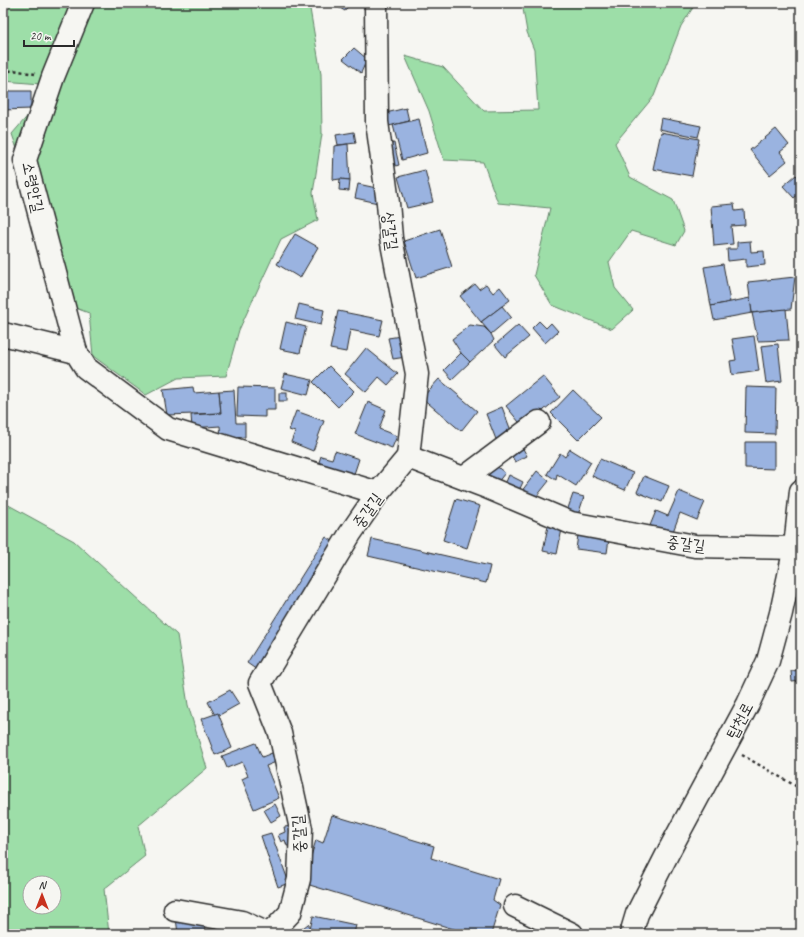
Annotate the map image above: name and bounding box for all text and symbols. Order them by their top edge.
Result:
scale bar [24,22,74,48]
text: 20 m [30,28,52,44]
street label: 소령안길 [18,160,48,215]
street label: 상갈길 [378,211,402,252]
street label: 중갈길 [349,489,387,532]
street label: 중갈길 [665,532,706,556]
street label: 탑천로 [722,699,758,742]
street label: 중갈길 [288,814,310,854]
north arrow [22,875,62,915]
text: N [39,878,48,892]

